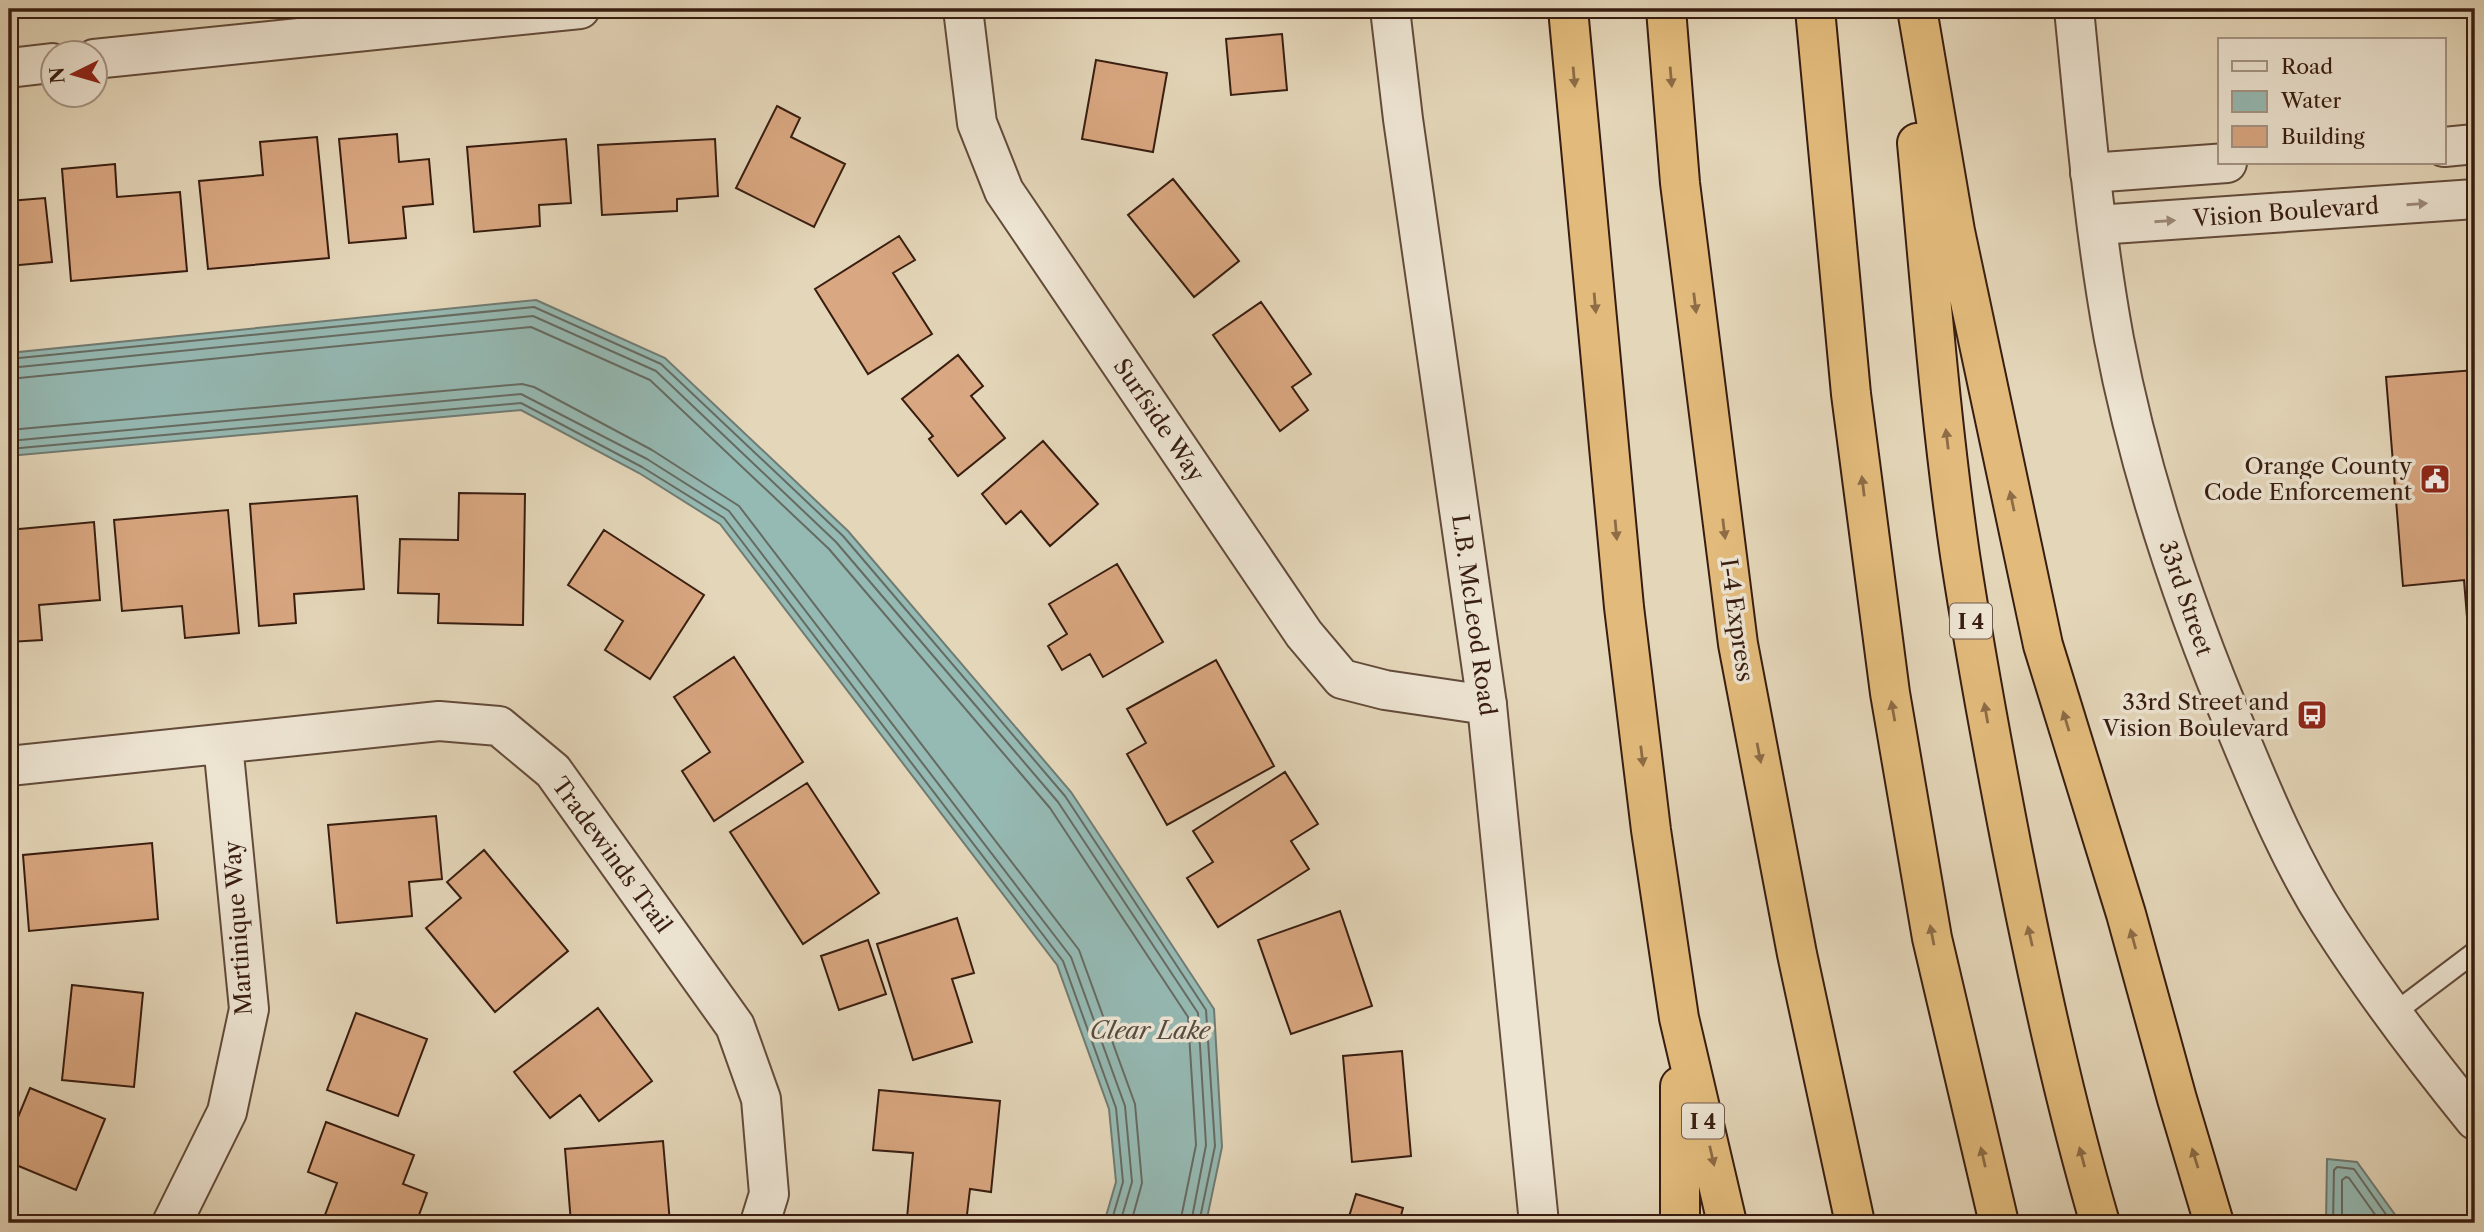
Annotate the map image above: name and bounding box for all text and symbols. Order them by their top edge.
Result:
north arrow [38,38,108,108]
legend [2218,38,2446,164]
text: Road [2281,54,2333,79]
text: N [45,66,70,85]
one-way arrow [1569,66,1580,88]
one-way arrow [1666,66,1677,88]
text: Water [2280,88,2341,113]
text: Building [2281,124,2366,149]
street label: Vision Boulevard [2191,192,2380,233]
one-way arrow [2406,198,2428,209]
one-way arrow [2155,215,2177,226]
one-way arrow [1590,292,1601,314]
one-way arrow [1690,292,1701,314]
street label: Surfside Way [1108,353,1211,487]
one-way arrow [1941,428,1952,450]
place label: Orange County Code Enforcement [2204,452,2412,506]
public building icon: Orange County Code Enforcement [2418,462,2452,496]
one-way arrow [1857,474,1868,496]
one-way arrow [2007,490,2018,512]
street label: L.B. McLeod Road [1446,512,1502,718]
one-way arrow [1718,518,1729,540]
one-way arrow [1611,519,1622,541]
street label: 33rd Street [2153,537,2219,659]
street label: I-4 Express [1714,557,1760,683]
road number: I 4 [1950,604,1992,638]
place label: 33rd Street and Vision Boulevard [2102,688,2289,742]
bus stop icon: 33rd Street and Vision Boulevard [2295,698,2329,732]
one-way arrow [1887,700,1898,722]
one-way arrow [1980,702,1991,724]
one-way arrow [2061,711,2071,732]
one-way arrow [1754,742,1765,764]
one-way arrow [1636,745,1647,767]
street label: Tradewinds Trail [546,772,678,938]
street label: Martinique Way [218,840,258,1016]
one-way arrow [1926,924,1937,946]
one-way arrow [2024,925,2035,947]
one-way arrow [2127,928,2138,950]
water label: Clear Lake [1090,1016,1212,1045]
road number: I 4 [1682,1104,1724,1138]
one-way arrow [1706,1145,1717,1167]
one-way arrow [1978,1146,1989,1168]
one-way arrow [2076,1146,2087,1168]
one-way arrow [2189,1147,2199,1168]

